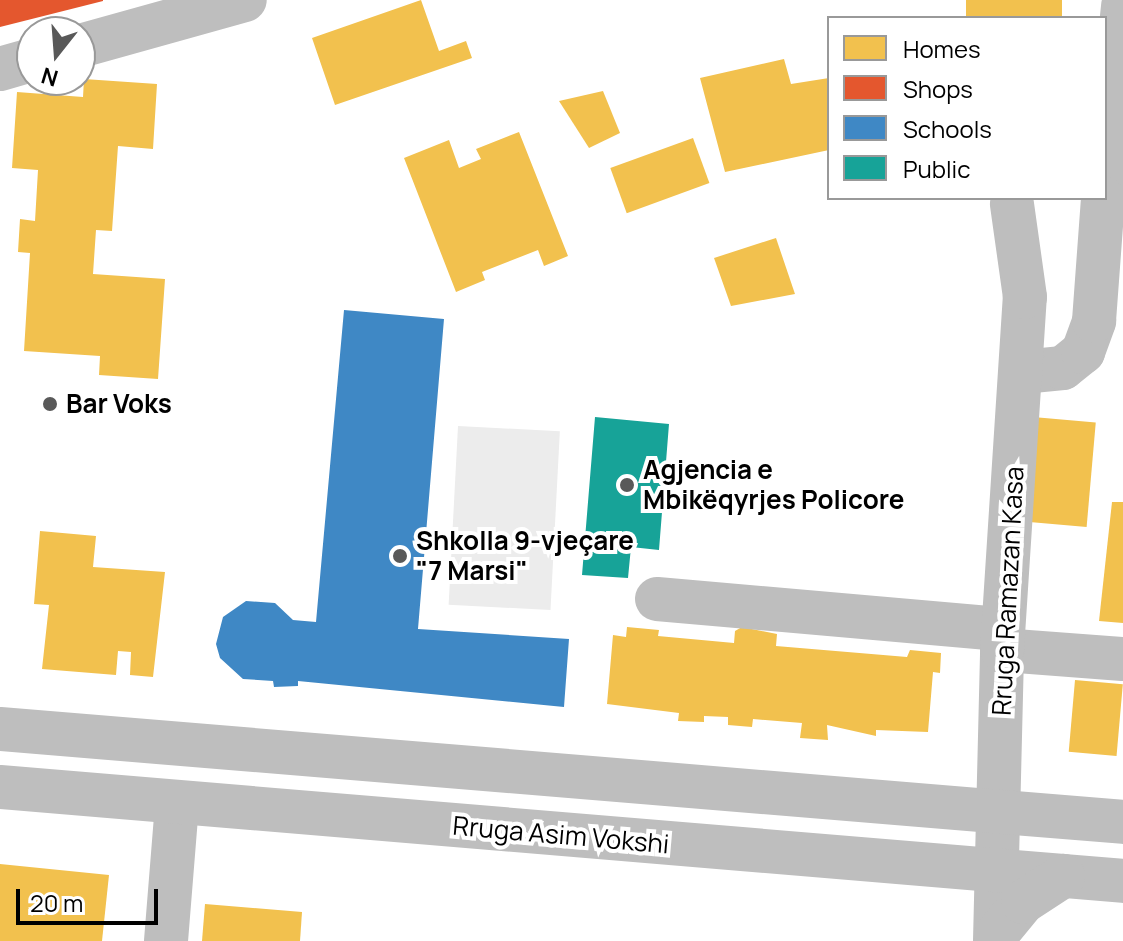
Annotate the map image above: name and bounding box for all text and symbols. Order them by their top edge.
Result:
north arrow [16,16,96,96]
legend [827,16,1107,200]
text: Homes [903,32,981,65]
text: N [38,60,62,94]
text: Shops [903,72,973,105]
text: Schools [903,112,992,145]
text: Public [903,152,970,185]
place label: Bar Voks [66,388,172,420]
marker: Bar Voks [41,395,59,413]
place label: Agjencia e Mbikëqyrjes Policore [643,454,904,516]
street label: Rruga Ramazan Kasa [986,466,1030,716]
marker: Agjencia e Mbikëqyrjes Policore [618,476,636,494]
place label: Shkolla 9-vjeçare "7 Marsi" [416,525,634,586]
marker: Shkolla 9-vjeçare "7 Marsi" [391,547,409,565]
street label: Rruga Asim Vokshi [452,810,670,860]
scale bar [20,873,162,923]
text: 20 m [30,886,83,919]

